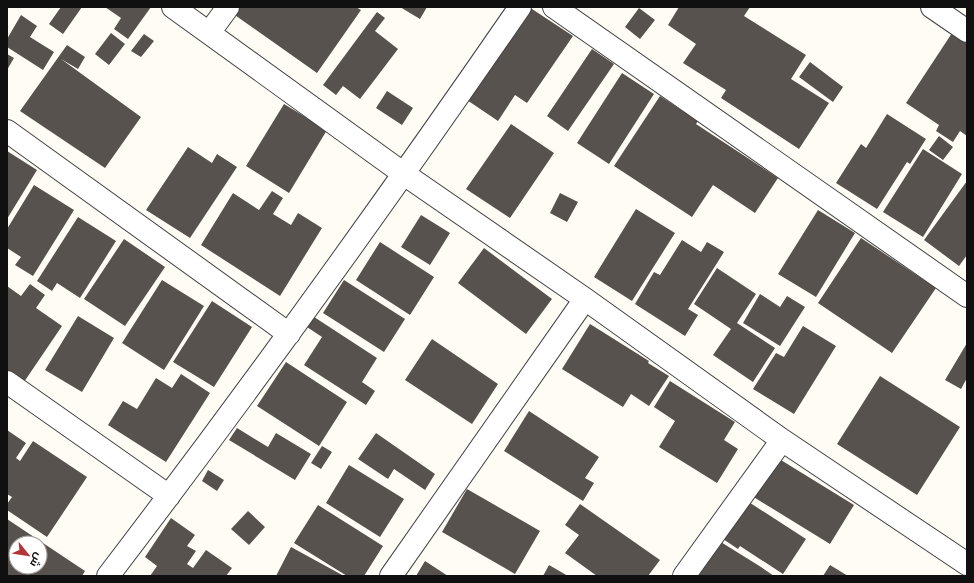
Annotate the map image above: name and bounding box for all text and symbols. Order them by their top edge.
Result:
north arrow [8,535,48,575]
text: ش [25,549,47,570]

